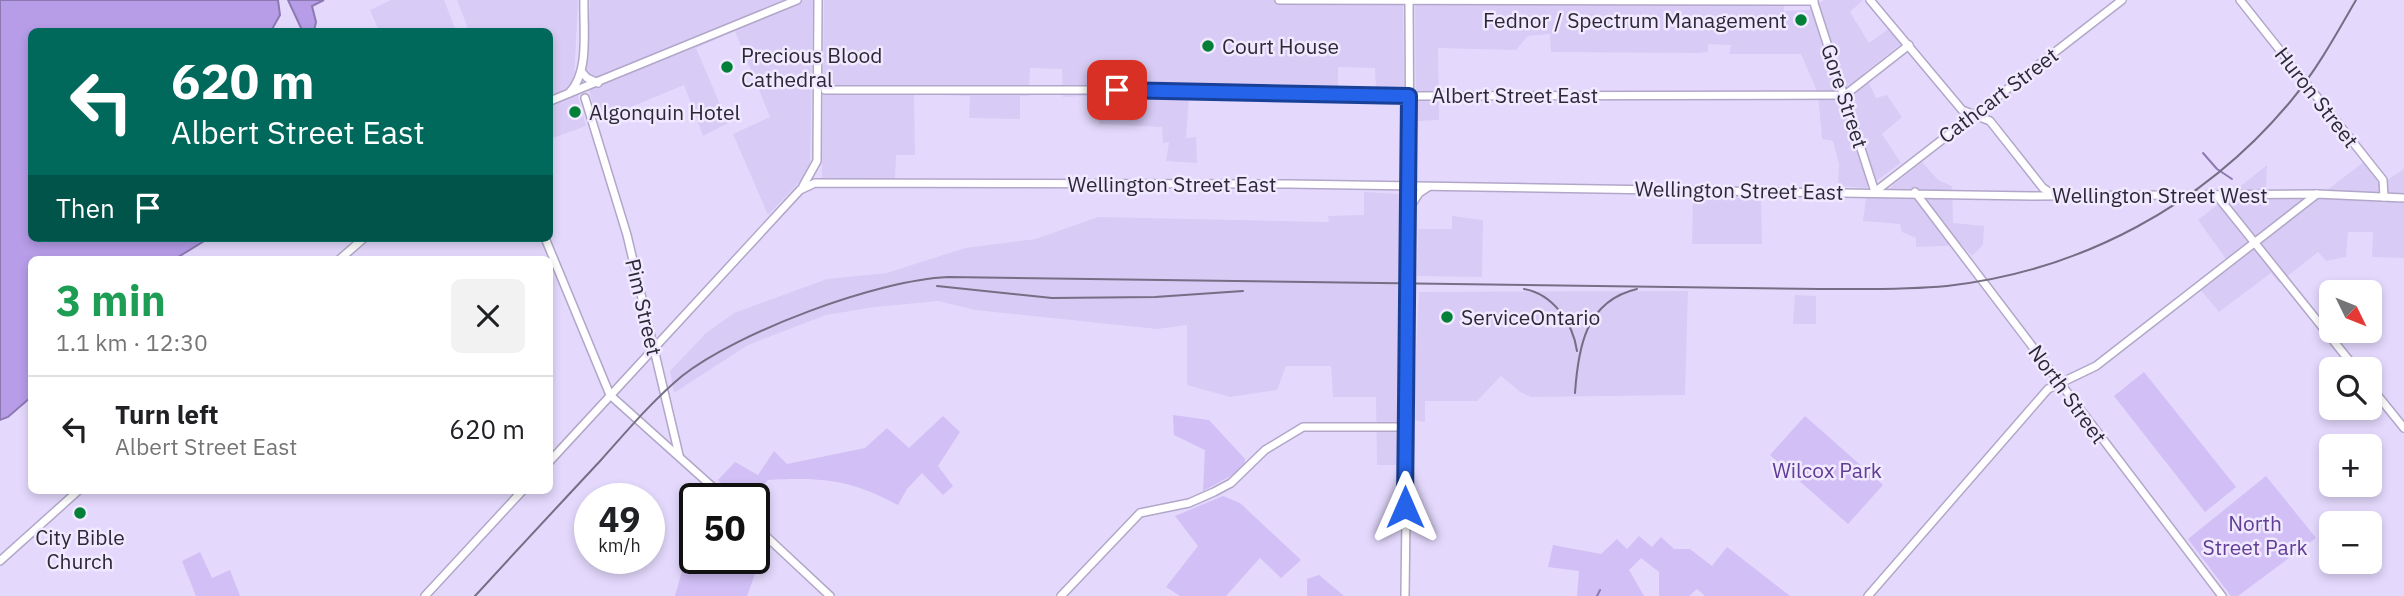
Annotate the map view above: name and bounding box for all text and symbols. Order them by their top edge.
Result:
place label: Fednor / Spectrum Management [1483,6,1787,34]
marker: Fednor / Spectrum Management [1793,12,1809,28]
place label: Court House [1222,32,1339,60]
marker: Court House [1200,38,1216,54]
street label: Gore Street [1815,40,1875,152]
place label: Precious Blood Cathedral [741,41,882,93]
street label: Cathcart Street [1932,41,2064,149]
street label: Huron Street [2269,41,2365,153]
text: 620 m [171,49,315,112]
icon: left [56,56,147,147]
marker: Precious Blood Cathedral [719,59,735,75]
pin [1087,60,1147,120]
icon: arrive [1098,71,1136,109]
street label: Albert Street East [1432,81,1598,109]
place label: Algonquin Hotel [589,98,740,126]
marker: Algonquin Hotel [567,104,583,120]
text: Albert Street East [171,111,425,153]
street label: Wellington Street East [1068,170,1276,198]
street label: Wellington Street East [1634,174,1844,206]
street label: Wellington Street West [2052,181,2268,209]
icon: arrive [129,189,167,227]
text: Then [56,191,115,225]
street label: Pim Street [619,256,669,358]
text: 3 min [56,273,166,328]
button: close [451,279,525,353]
north arrow [2319,280,2382,343]
map controls [2319,280,2382,574]
place label: ServiceOntario [1461,303,1600,331]
marker: ServiceOntario [1439,309,1455,325]
text: 1.1 km · 12:30 [56,327,208,357]
street label: North Street [2023,339,2113,449]
button: search [2319,357,2382,420]
text: Turn left [115,397,218,431]
icon: left [56,410,94,448]
text: 620 m [449,412,525,446]
text: Albert Street East [115,431,297,461]
button: + [2319,434,2382,497]
park label: Wilcox Park [1772,456,1882,484]
position arrow [1368,470,1442,544]
speed limit sign: 50 [679,483,770,574]
text: 49 [598,496,641,542]
marker: City Bible Church [72,505,88,521]
park label: North Street Park [2202,509,2308,561]
button: − [2319,511,2382,574]
place label: City Bible Church [35,523,125,575]
text: km/h [598,534,641,557]

